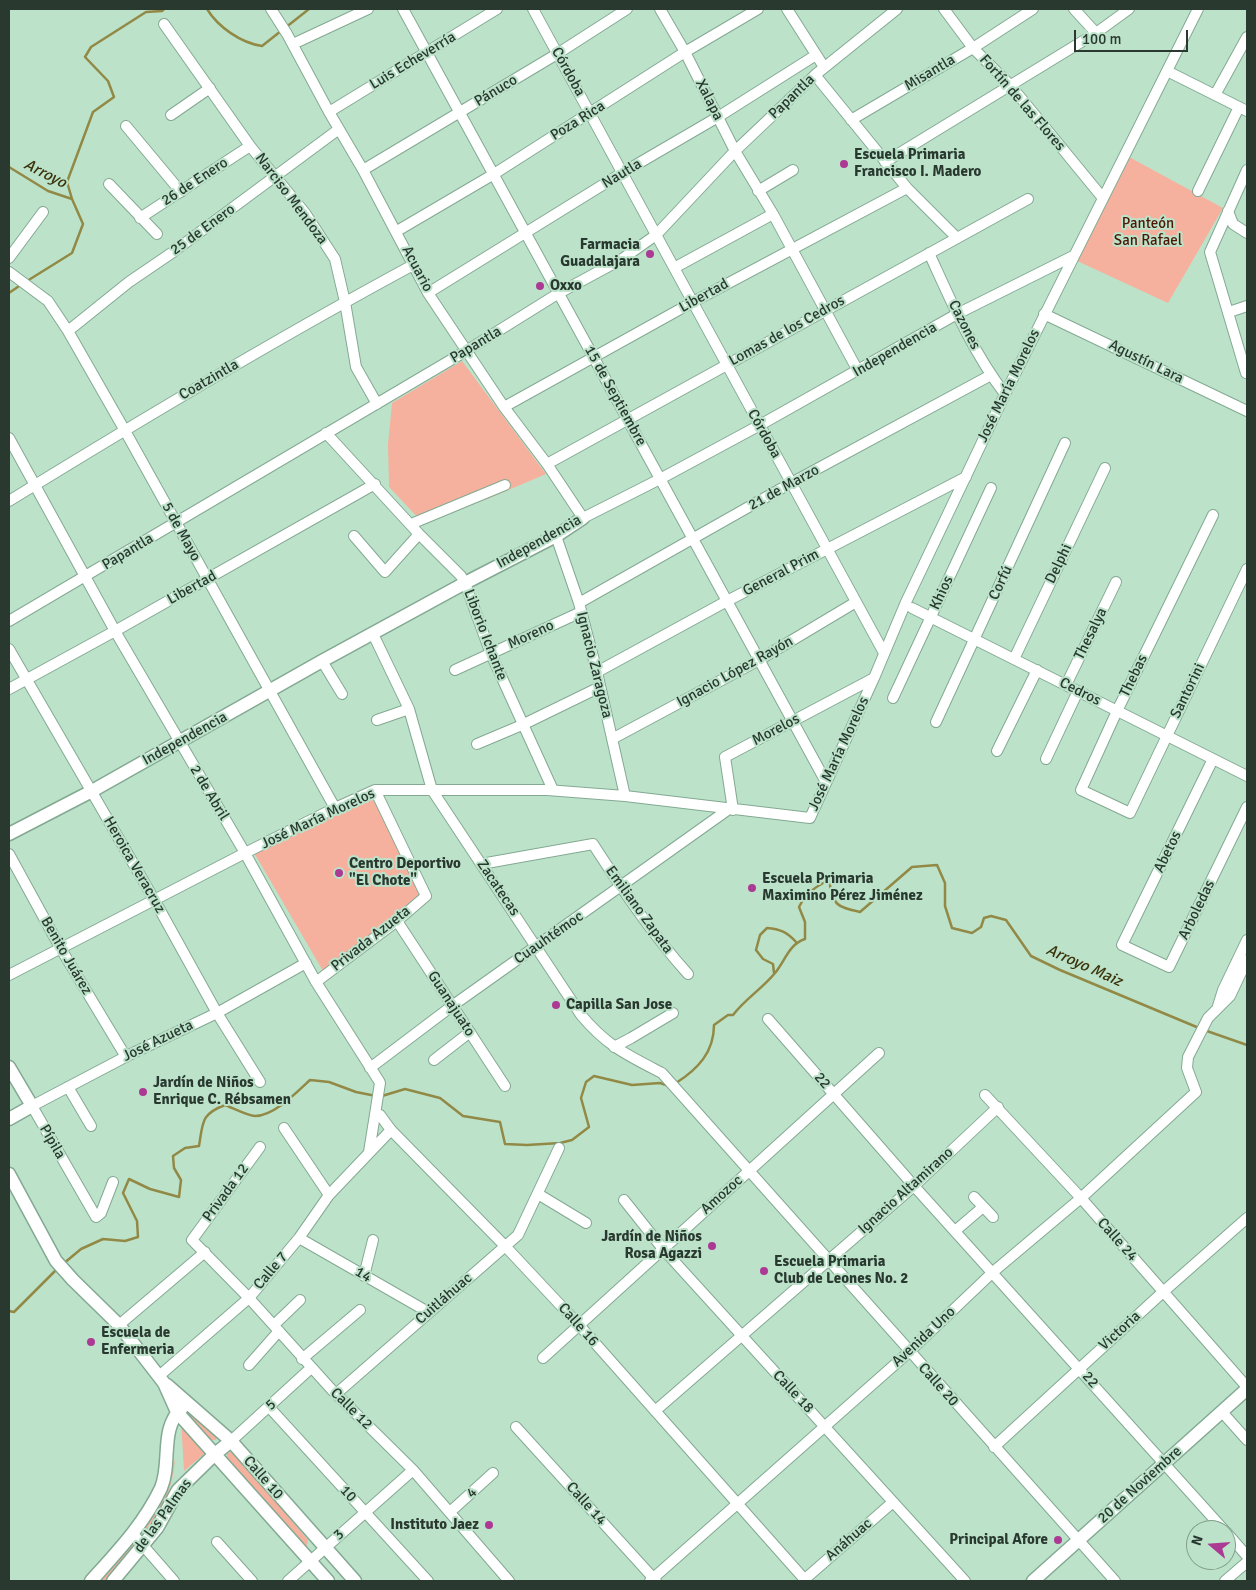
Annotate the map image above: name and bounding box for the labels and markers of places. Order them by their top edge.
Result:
place label: Escuela Primaria Francisco I. Madero [854,146,981,181]
marker: Escuela Primaria Francisco I. Madero [838,158,850,170]
place label: Farmacia Guadalajara [560,236,640,271]
marker: Farmacia Guadalajara [644,248,656,260]
place label: Oxxo [550,277,582,295]
marker: Oxxo [534,280,546,292]
place label: Centro Deportivo "El Chote" [349,855,461,890]
marker: Centro Deportivo "El Chote" [333,867,345,879]
place label: Escuela Primaria Maximino Pérez Jiménez [762,870,923,905]
marker: Escuela Primaria Maximino Pérez Jiménez [746,882,758,894]
place label: Capilla San Jose [566,996,672,1014]
marker: Capilla San Jose [550,999,562,1011]
place label: Jardín de Niños Enrique C. Rébsamen [153,1074,291,1109]
marker: Jardín de Niños Enrique C. Rébsamen [137,1086,149,1098]
place label: Jardín de Niños Rosa Agazzi [601,1228,702,1263]
marker: Jardín de Niños Rosa Agazzi [706,1240,718,1252]
place label: Escuela Primaria Club de Leones No. 2 [774,1253,908,1288]
marker: Escuela Primaria Club de Leones No. 2 [758,1265,770,1277]
place label: Escuela de Enfermeria [101,1324,175,1359]
marker: Escuela de Enfermeria [85,1336,97,1348]
place label: Instituto Jaez [390,1516,479,1534]
marker: Instituto Jaez [483,1519,495,1531]
place label: Principal Afore [949,1531,1048,1549]
marker: Principal Afore [1052,1534,1064,1546]

